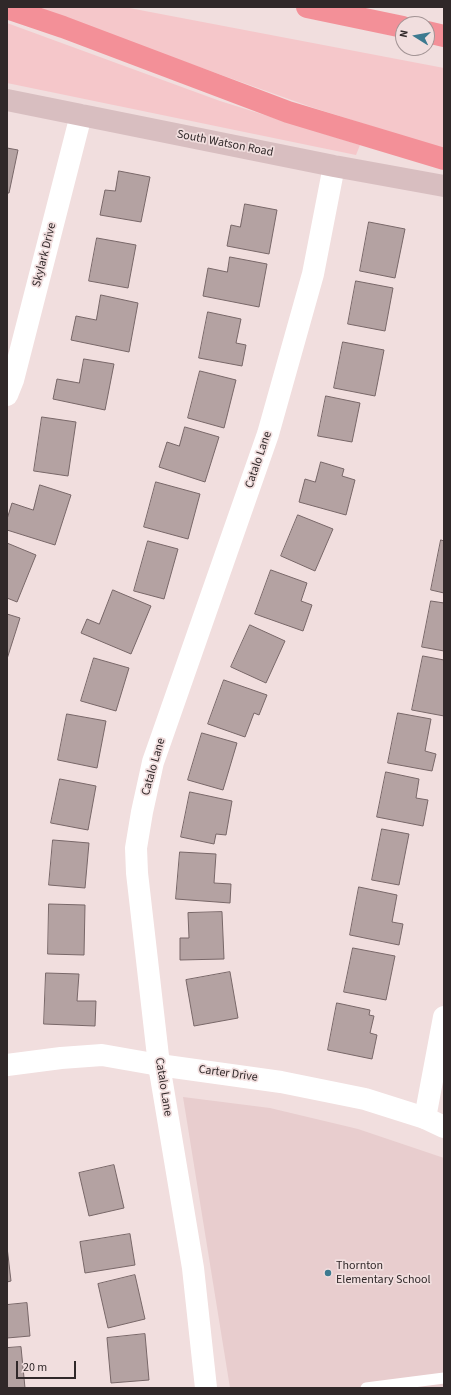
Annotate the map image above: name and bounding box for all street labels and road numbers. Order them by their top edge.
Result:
street label: South Watson Road [176,128,274,160]
street label: Skylark Drive [30,221,60,289]
street label: Catalo Lane [243,430,275,490]
street label: Catalo Lane [139,737,169,797]
street label: Catalo Lane [151,1057,175,1117]
street label: Carter Drive [198,1063,258,1085]

